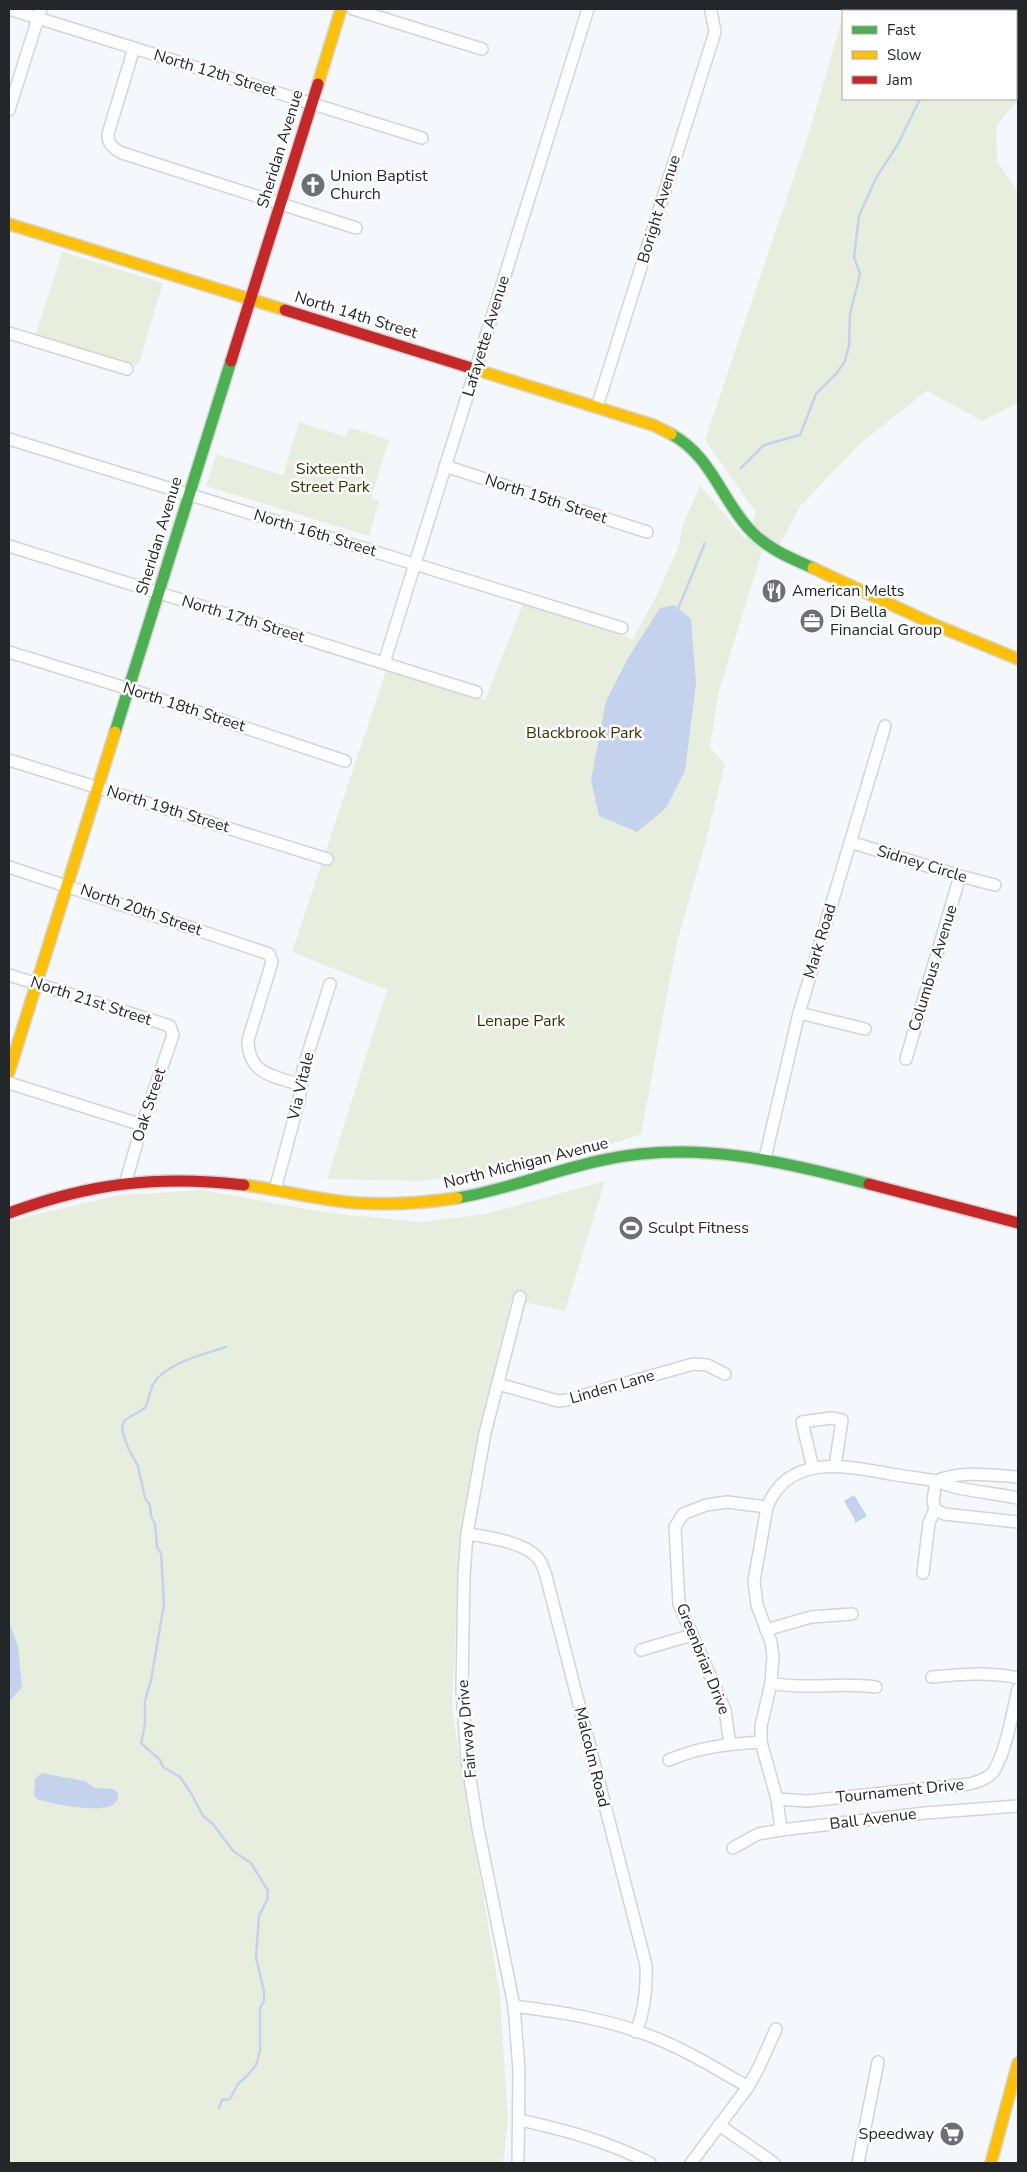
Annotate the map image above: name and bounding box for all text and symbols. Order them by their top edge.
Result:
legend [842,10,1017,100]
text: Fast [887,20,916,40]
street label: North 12th Street [151,44,279,102]
text: Slow [887,45,922,65]
text: Jam [886,70,913,90]
street label: Sheridan Avenue [252,87,308,211]
street label: Boright Avenue [632,152,686,266]
place label: Union Baptist Church [330,165,428,205]
church icon: Union Baptist Church [300,172,326,198]
street label: Lafayette Avenue [457,273,515,399]
street label: North 14th Street [292,286,420,344]
park label: Sixteenth Street Park [290,458,371,498]
street label: North 15th Street [482,469,610,529]
street label: Sheridan Avenue [131,474,187,598]
street label: North 16th Street [251,504,379,562]
restaurant icon: American Melts [761,578,787,604]
place label: American Melts [792,580,904,602]
street label: North 17th Street [179,590,307,648]
place label: Di Bella Financial Group [830,601,942,641]
office icon: Di Bella Financial Group [799,608,825,634]
street label: North 18th Street [120,677,248,737]
park label: Blackbrook Park [526,722,643,744]
street label: North 19th Street [104,780,232,838]
street label: Sidney Circle [874,840,970,888]
street label: North 20th Street [77,879,205,941]
street label: Mark Road [798,901,842,981]
street label: Columbus Avenue [903,902,963,1034]
street label: North 21st Street [28,971,155,1031]
park label: Lenape Park [477,1010,566,1032]
street label: Via Vitale [282,1050,320,1123]
street label: Oak Street [127,1065,171,1145]
street label: North Michigan Avenue [441,1132,611,1194]
sports icon: Sculpt Fitness [618,1215,644,1241]
place label: Sculpt Fitness [648,1217,749,1239]
street label: Linden Lane [567,1364,657,1410]
street label: Greenbriar Drive [671,1600,735,1718]
street label: Fairway Drive [452,1679,482,1779]
street label: Malcolm Road [569,1704,615,1810]
street label: Tournament Drive [835,1773,965,1809]
street label: Ball Avenue [828,1803,918,1835]
supermarket icon: Speedway [939,2121,965,2147]
place label: Speedway [859,2123,935,2145]

